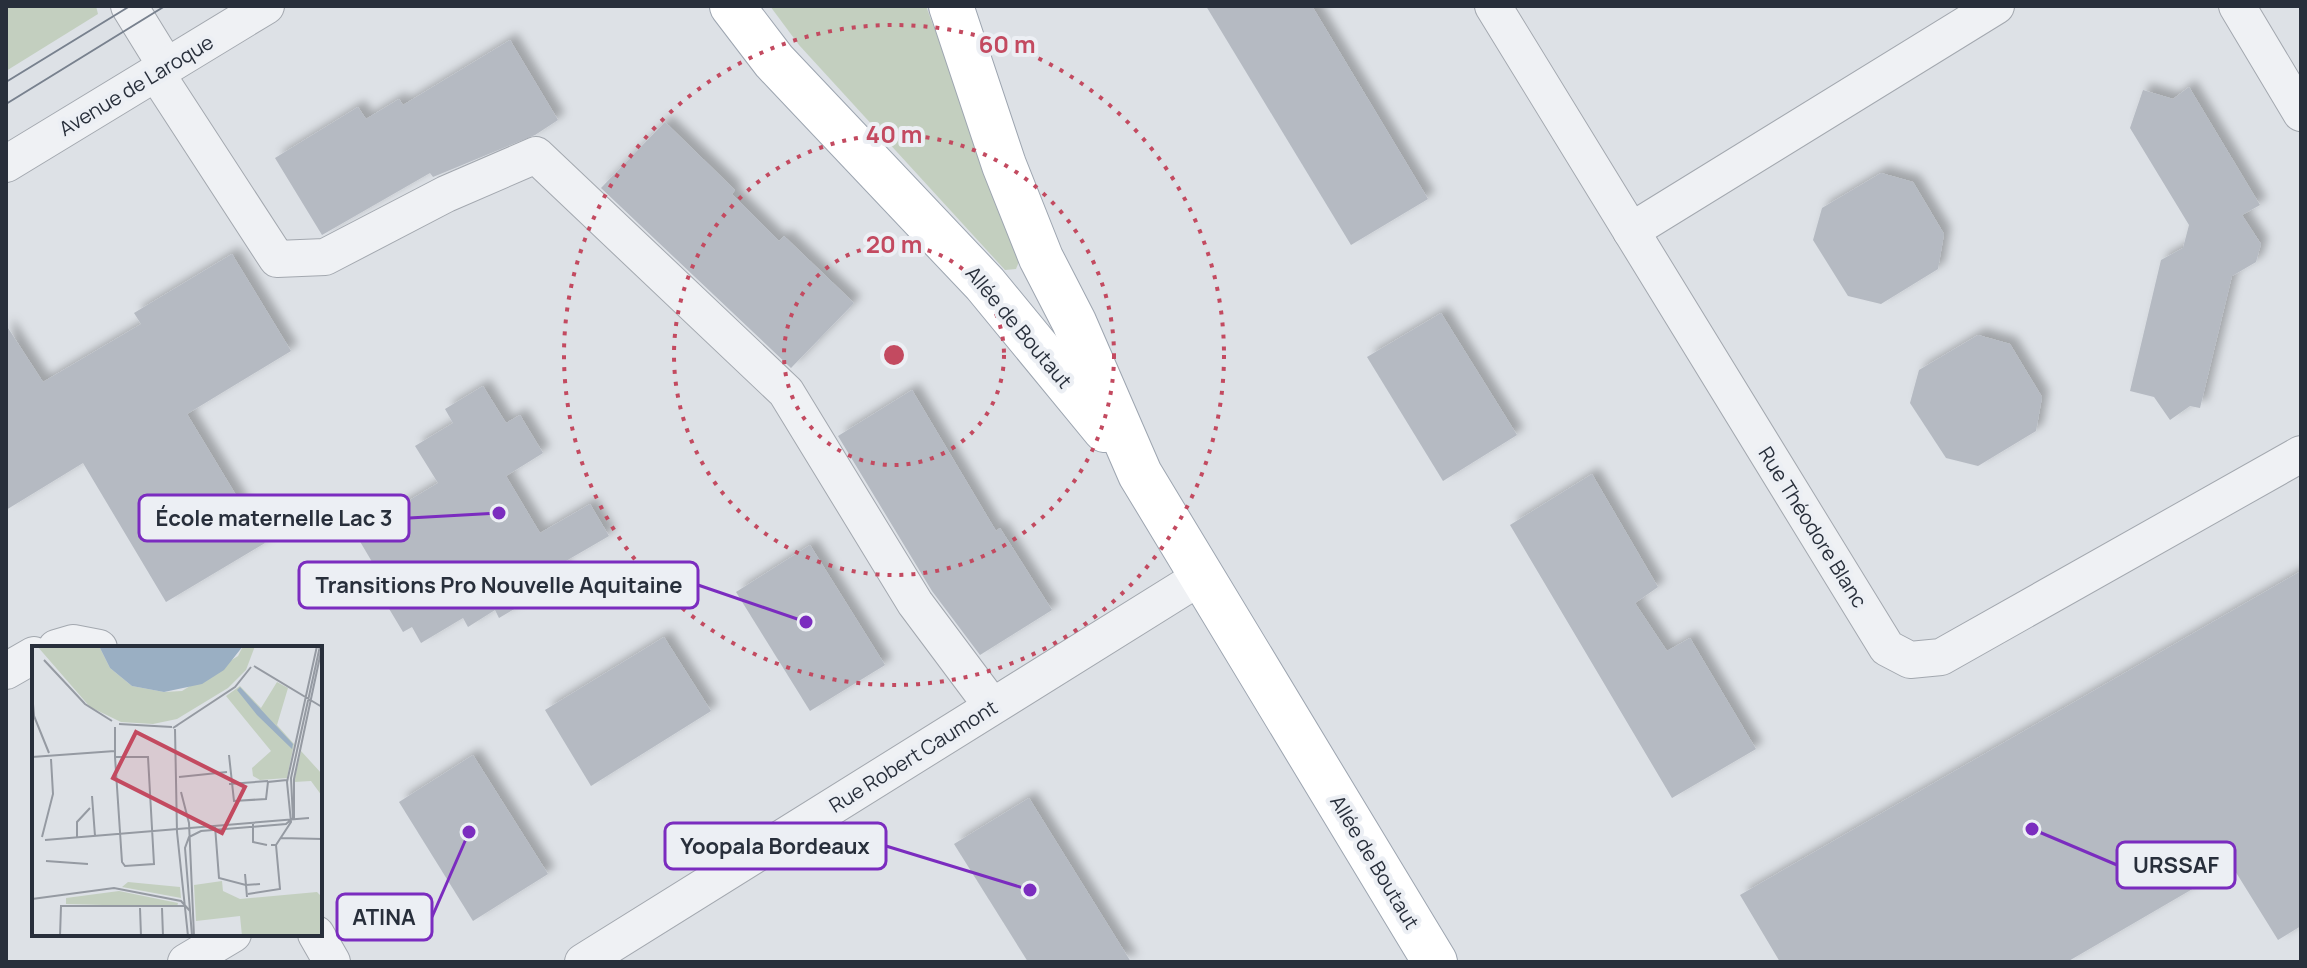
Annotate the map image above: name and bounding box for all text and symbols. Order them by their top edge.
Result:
text: 60 m [978,27,1036,60]
street label: Avenue de Laroque [54,28,218,142]
text: 40 m [866,117,922,150]
text: 20 m [866,227,922,260]
street label: Allée de Boutaut [960,260,1078,394]
centre of rings [880,341,908,369]
street label: Rue Théodore Blanc [1753,441,1873,613]
callout: École maternelle Lac 3 [139,495,409,541]
text: École maternelle Lac 3 [155,503,393,533]
callout: Transitions Pro Nouvelle Aquitaine [299,562,698,608]
text: Transitions Pro Nouvelle Aquitaine [316,570,682,600]
inset map [32,646,322,936]
street label: Rue Robert Caumont [824,693,1002,819]
street label: Allée de Boutaut [1324,790,1426,934]
callout: Yoopala Bordeaux [665,823,886,869]
text: Yoopala Bordeaux [680,831,870,861]
callout: URSSAF [2117,842,2235,888]
text: URSSAF [2133,850,2219,880]
callout: ATINA [337,894,432,940]
text: ATINA [352,902,416,932]

